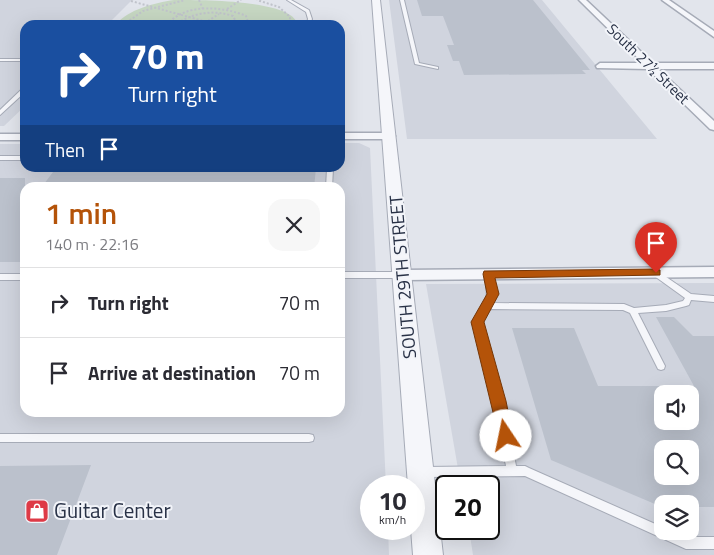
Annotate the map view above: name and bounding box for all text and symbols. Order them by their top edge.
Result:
street label: South 27½ Street [602,18,695,110]
text: 70 m [128,29,204,83]
icon: right [45,40,110,105]
text: Turn right [128,77,217,111]
text: Then [45,135,85,164]
icon: arrive [95,135,123,163]
text: 1 min [45,190,117,236]
street label: SOUTH 29TH STREET [382,194,423,360]
button: close [268,199,320,251]
pin [635,222,677,273]
icon: arrive [642,229,670,257]
text: 140 m · 22:16 [45,232,139,256]
text: Turn right [88,288,169,317]
text: 70 m [279,288,320,317]
icon: right [45,289,73,317]
text: Arrive at destination [88,358,256,387]
text: 70 m [279,358,320,387]
icon: arrive [45,359,73,387]
map controls [654,385,699,540]
button: sound [654,385,699,430]
position arrow [479,409,531,461]
button: search [654,440,699,485]
speed limit sign: 20 [435,475,500,540]
text: 10 [378,482,407,520]
place label: Guitar Center [54,494,171,526]
button: layers [654,495,699,540]
shop icon: Guitar Center [24,498,50,524]
text: km/h [379,510,406,529]

